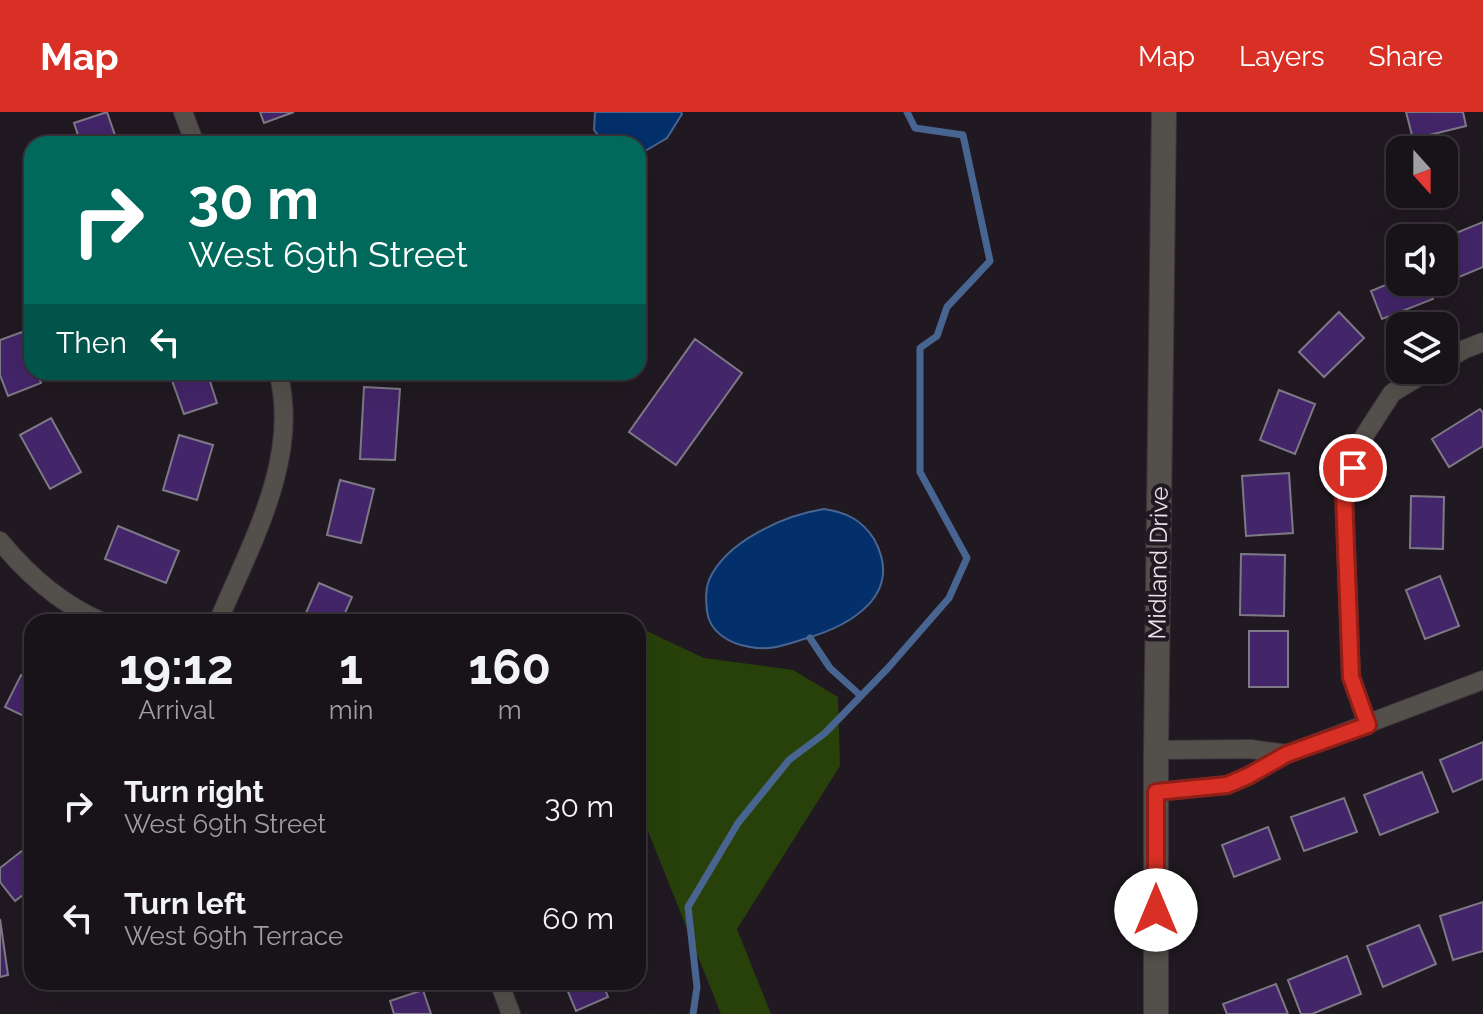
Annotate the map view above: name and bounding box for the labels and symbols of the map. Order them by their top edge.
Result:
north arrow [1386,136,1458,208]
pin [1319,434,1387,502]
street label: Midland Drive [1142,486,1174,640]
position arrow [1114,868,1198,952]

